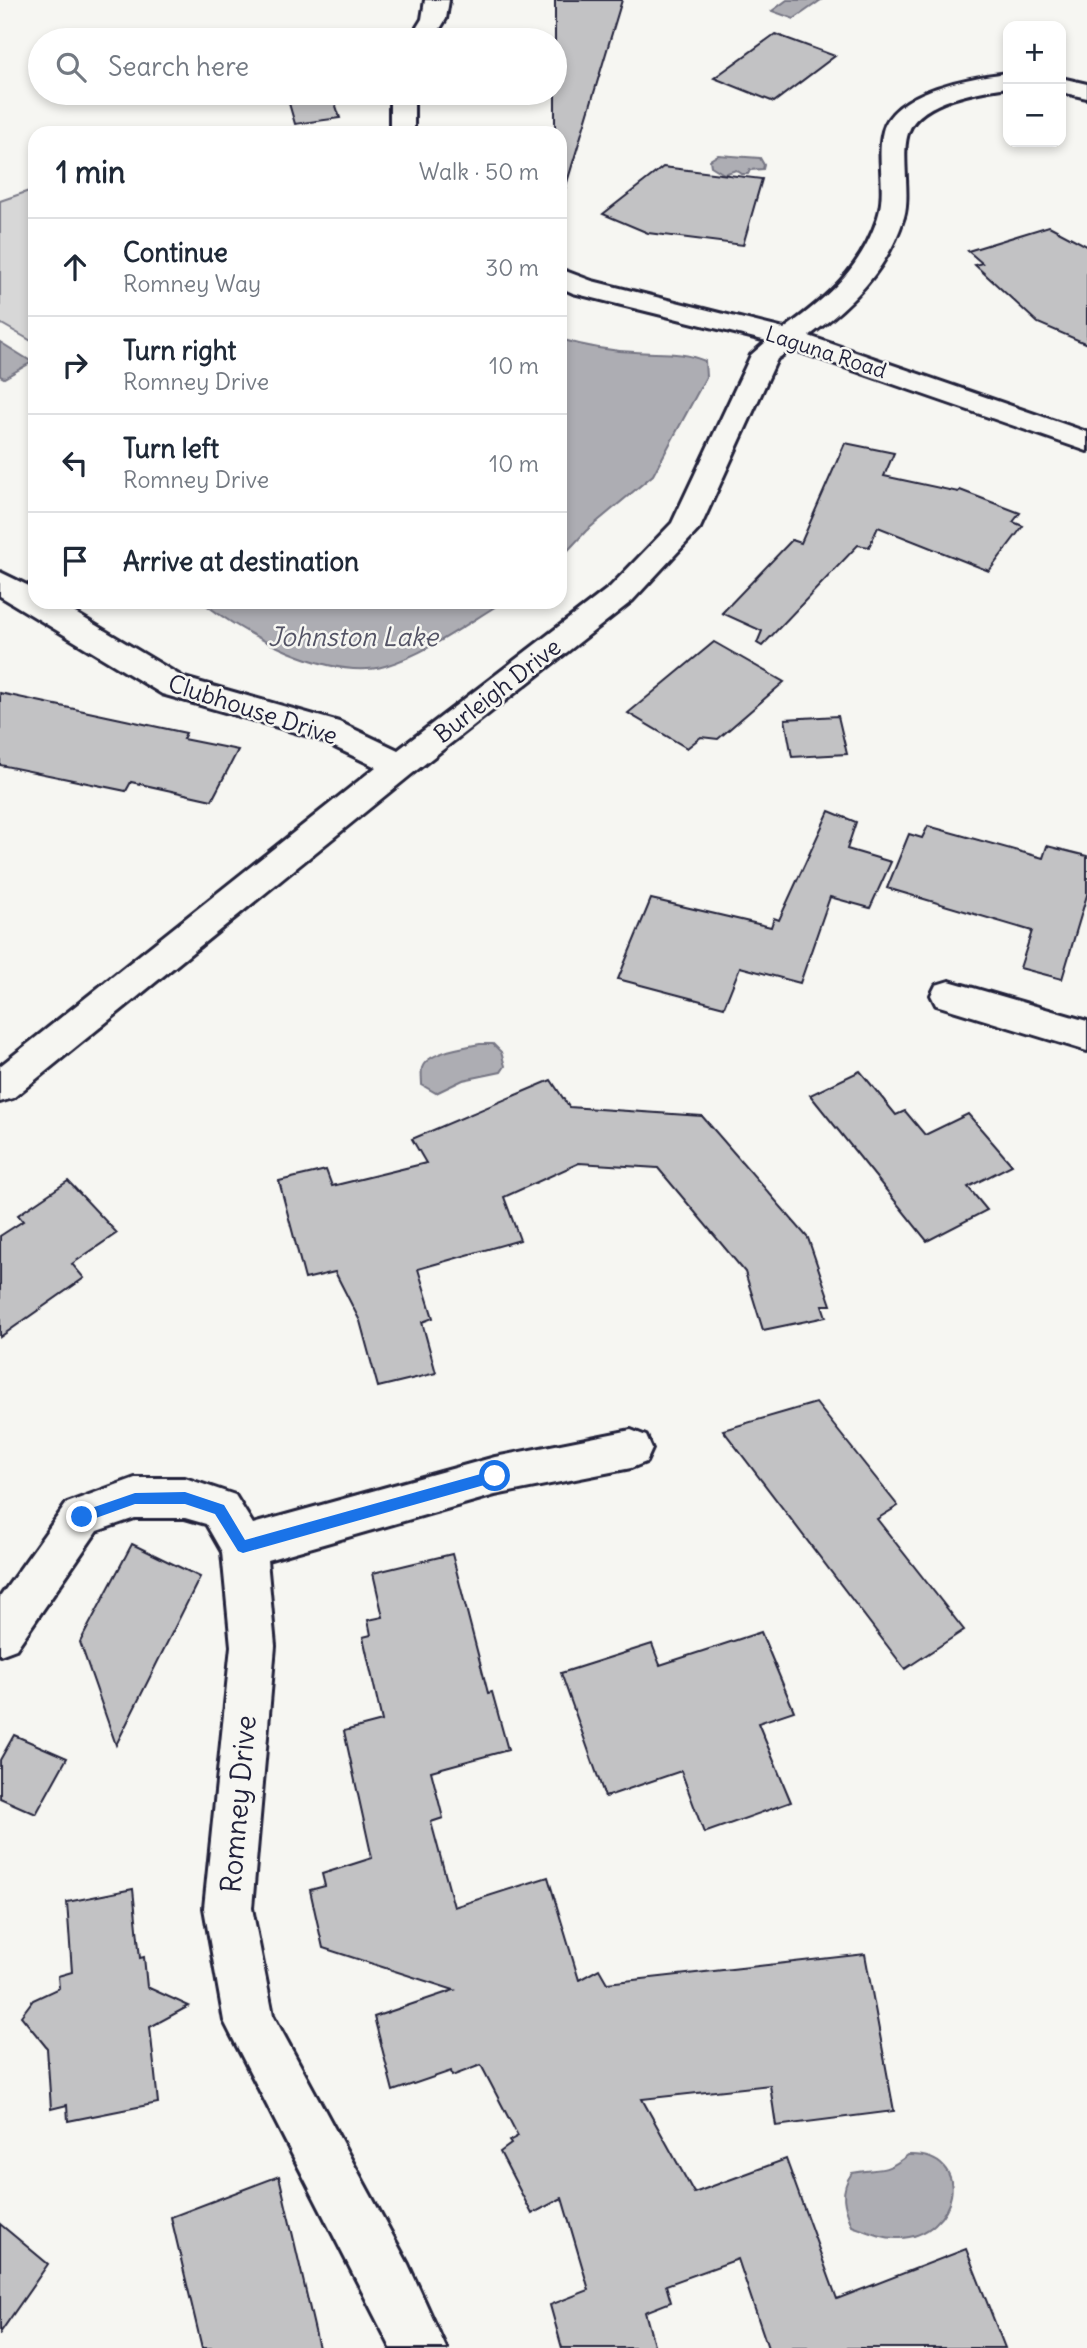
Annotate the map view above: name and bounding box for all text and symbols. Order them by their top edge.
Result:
map controls [1003,21,1066,147]
button: + [1003,21,1066,84]
search box [28,28,567,105]
icon: search [52,48,90,86]
text: Search here [108,50,249,83]
button: − [1003,84,1066,147]
text: 1 min [56,153,125,191]
text: Walk · 50 m [419,157,539,186]
text: Continue [123,236,228,269]
icon: ahead [56,248,94,286]
text: 30 m [485,253,539,282]
text: Romney Way [123,269,261,298]
street label: Laguna Road [762,320,890,384]
text: Turn right [123,334,236,367]
icon: right [56,346,94,384]
text: 10 m [489,351,539,380]
text: Romney Drive [123,367,269,396]
text: Turn left [123,432,219,465]
icon: left [56,444,94,482]
text: 10 m [489,449,539,478]
text: Romney Drive [123,465,269,494]
icon: arrive [56,542,94,580]
text: Arrive at destination [123,545,359,578]
water label: Johnston Lake [268,620,440,653]
street label: Burleigh Drive [428,631,566,749]
street label: Clubhouse Drive [165,668,341,750]
route start [479,1460,510,1491]
route end [66,1501,97,1532]
street label: Romney Drive [212,1714,264,1894]

